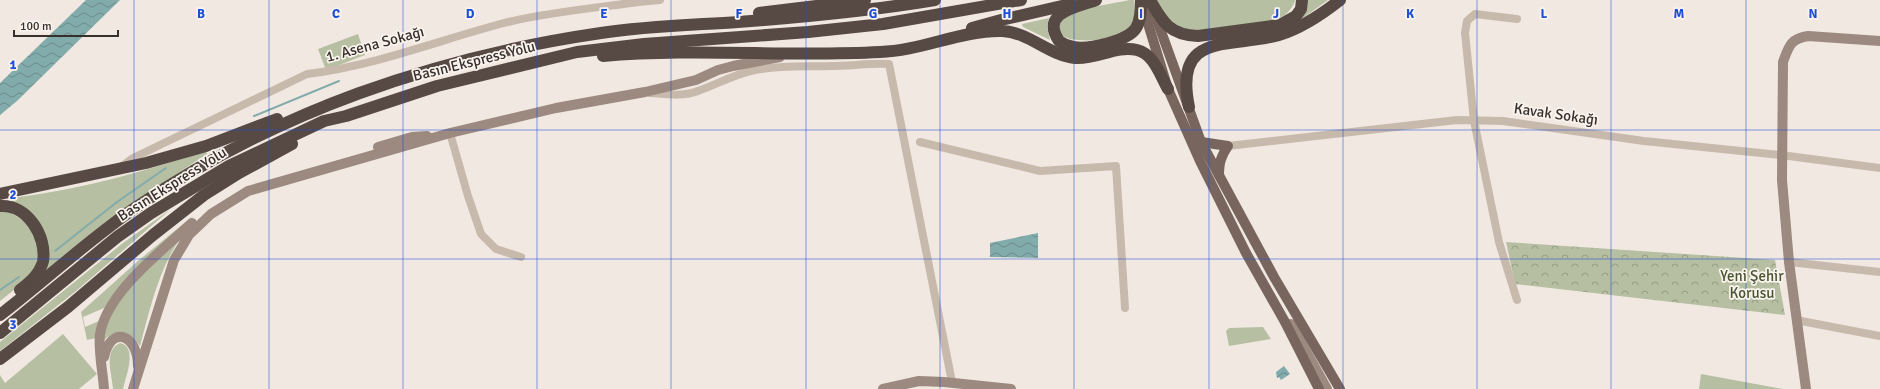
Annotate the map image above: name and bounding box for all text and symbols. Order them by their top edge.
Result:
text: B [197,6,205,22]
text: C [332,6,340,22]
text: D [466,6,475,22]
text: E [600,6,608,22]
text: F [736,6,743,22]
text: G [869,6,877,22]
text: H [1003,6,1011,22]
text: I [1139,6,1143,22]
text: J [1273,6,1279,22]
text: K [1406,6,1414,22]
text: L [1541,6,1548,22]
text: M [1674,6,1685,22]
text: N [1808,6,1818,22]
scale bar [14,12,118,38]
text: 100 m [20,19,52,34]
street label: 1. Asena Sokağı [324,22,426,66]
street label: Basın Ekspress Yolu [411,37,537,85]
text: 1 [9,57,17,73]
street label: Kavak Sokağı [1513,99,1599,129]
street label: Basın Ekspress Yolu [114,143,230,225]
text: 2 [9,187,17,203]
park label: Yeni Şehir Korusu [1720,267,1784,302]
text: 3 [9,317,17,333]

